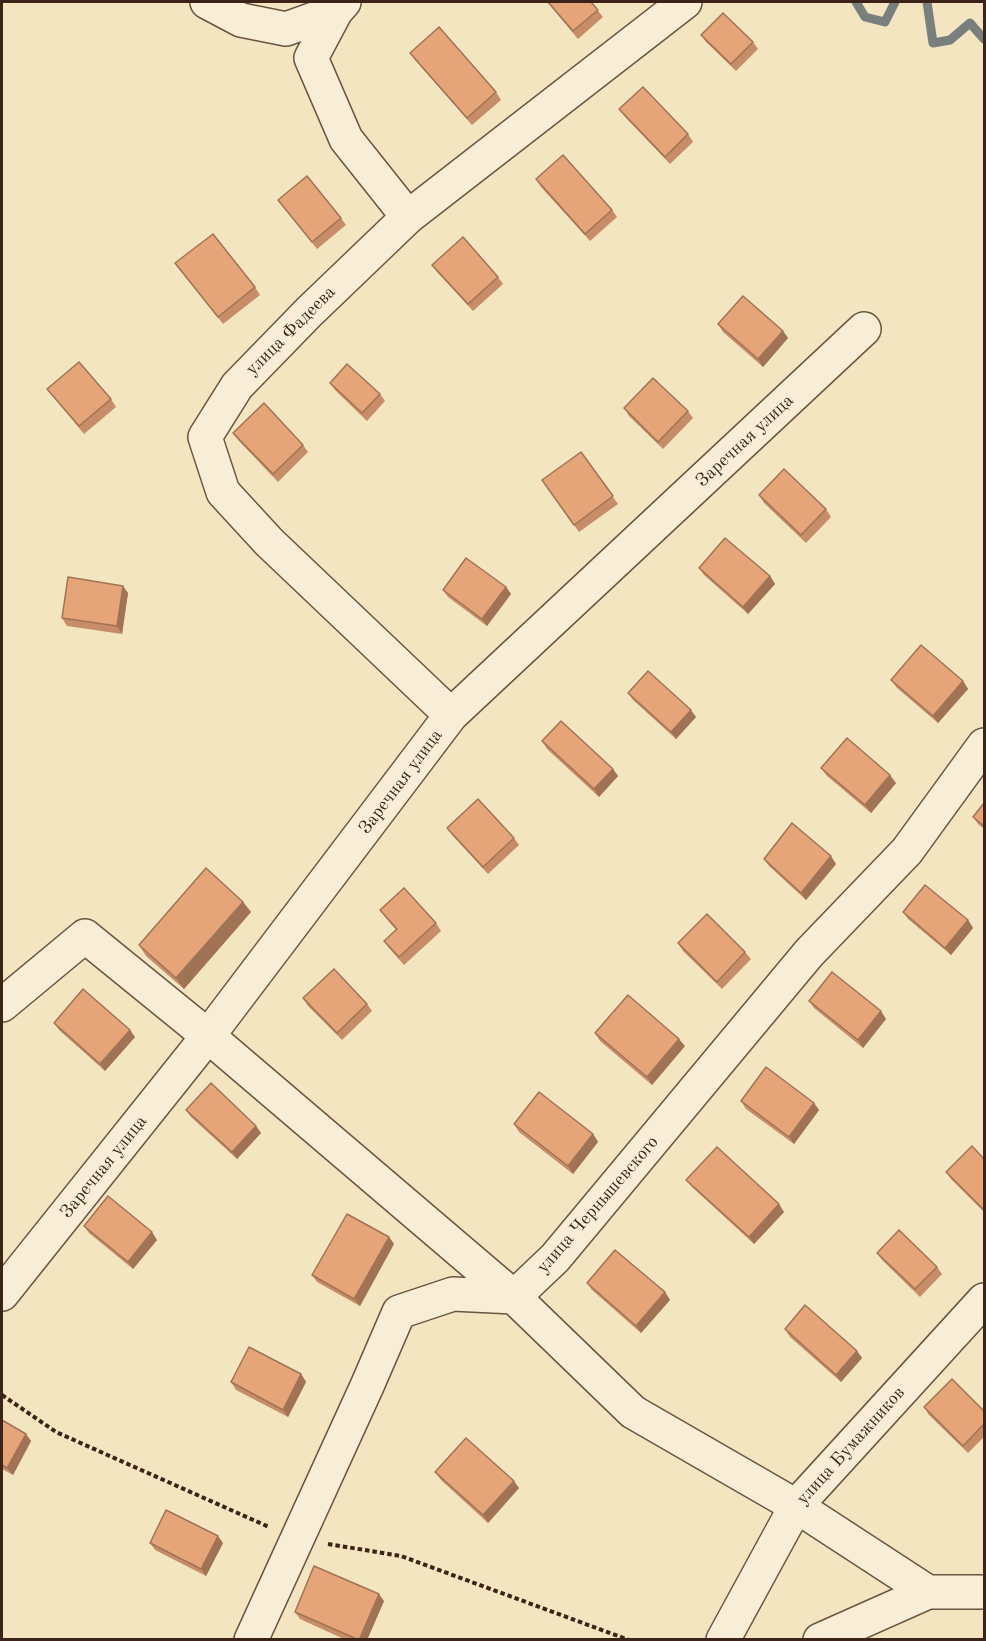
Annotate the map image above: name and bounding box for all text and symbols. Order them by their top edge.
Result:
street label: улица Фадеева [242,282,340,380]
street label: Заречная улица [692,390,798,492]
street label: Заречная улица [354,725,448,839]
street label: Заречная улица [56,1111,152,1223]
street label: улица Чернышевского [532,1132,664,1278]
street label: улица Бумажников [792,1382,910,1510]

